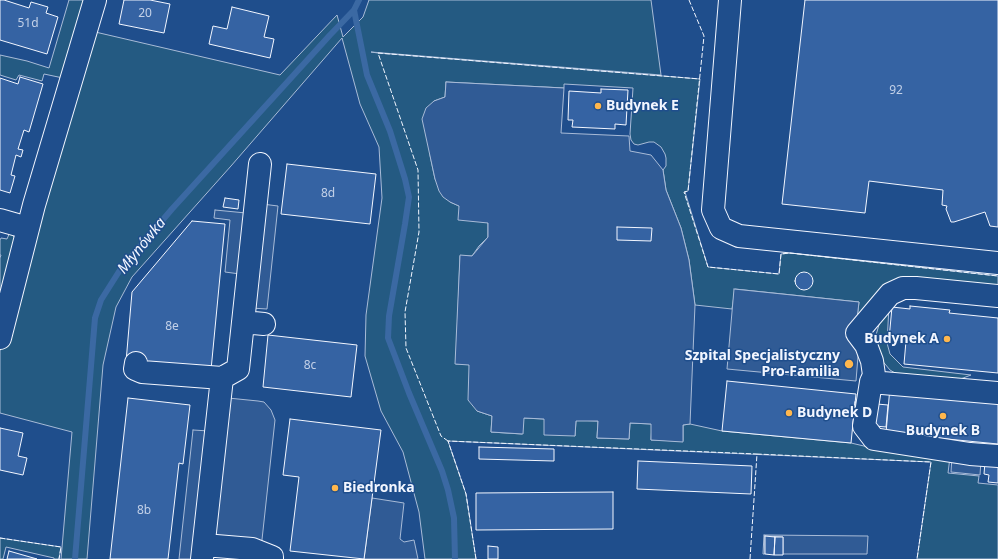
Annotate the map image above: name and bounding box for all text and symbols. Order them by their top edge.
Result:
house number: 20 [138,7,152,21]
house number: 51d [17,17,39,31]
house number: 92 [889,84,903,98]
place label: Budynek E [606,98,679,114]
marker: Budynek E [593,101,603,111]
house number: 8d [321,187,335,201]
water label: Młynówka [114,214,170,278]
house number: 8e [165,320,179,334]
place label: Budynek A [864,331,939,347]
marker: Budynek A [942,334,952,344]
place label: Szpital Specjalistyczny Pro-Familia [685,348,840,380]
marker: Szpital Specjalistyczny Pro-Familia [843,358,855,370]
house number: 8c [304,359,316,373]
place label: Budynek D [797,405,872,421]
marker: Budynek D [784,408,794,418]
marker: Budynek B [938,411,948,421]
place label: Budynek B [906,423,980,439]
place label: Biedronka [343,480,415,496]
marker: Biedronka [330,483,340,493]
house number: 8b [137,504,151,518]

